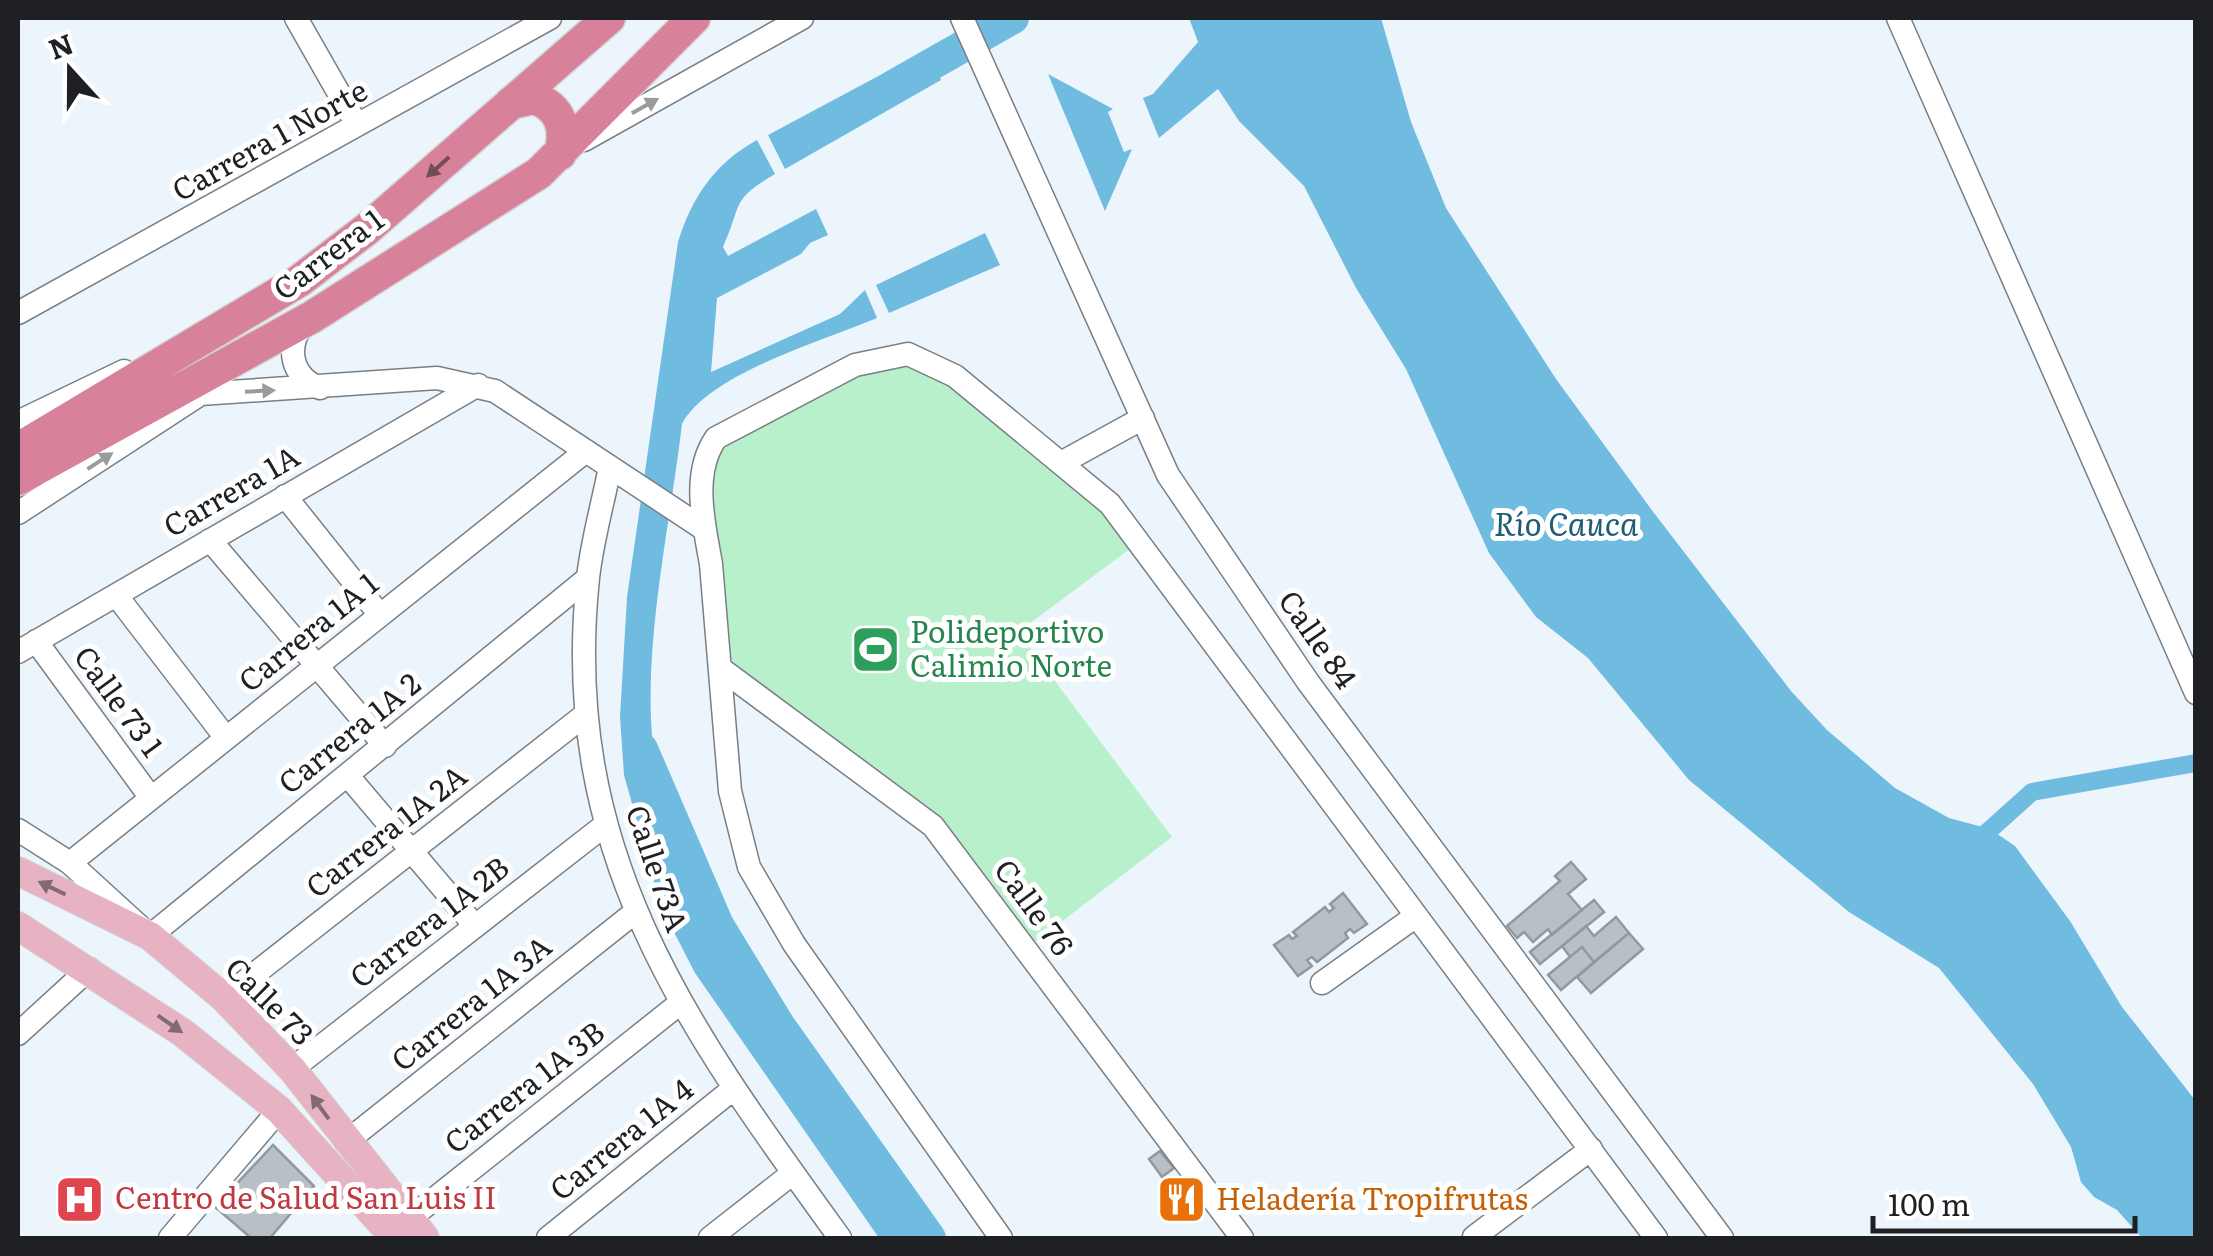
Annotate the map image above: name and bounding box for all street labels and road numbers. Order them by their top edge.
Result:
street label: Carrera 1 Norte [163,67,374,210]
street label: Carrera 1 [263,196,392,309]
street label: Carrera 1A [154,433,307,546]
street label: Carrera 1A 1 [228,560,387,701]
street label: Calle 84 [1270,580,1369,696]
street label: Calle 73 1 [65,636,176,765]
street label: Carrera 1A 2 [268,661,429,803]
street label: Carrera 1A 2A [295,753,475,907]
street label: Calle 73A [617,799,701,937]
street label: Carrera 1A 2B [339,844,517,997]
street label: Calle 76 [985,849,1085,963]
street label: Carrera 1A 3A [381,923,560,1080]
street label: Calle 73 [217,946,325,1054]
street label: Carrera 1A 3B [434,1009,613,1162]
street label: Carrera 1A 4 [539,1066,701,1209]

